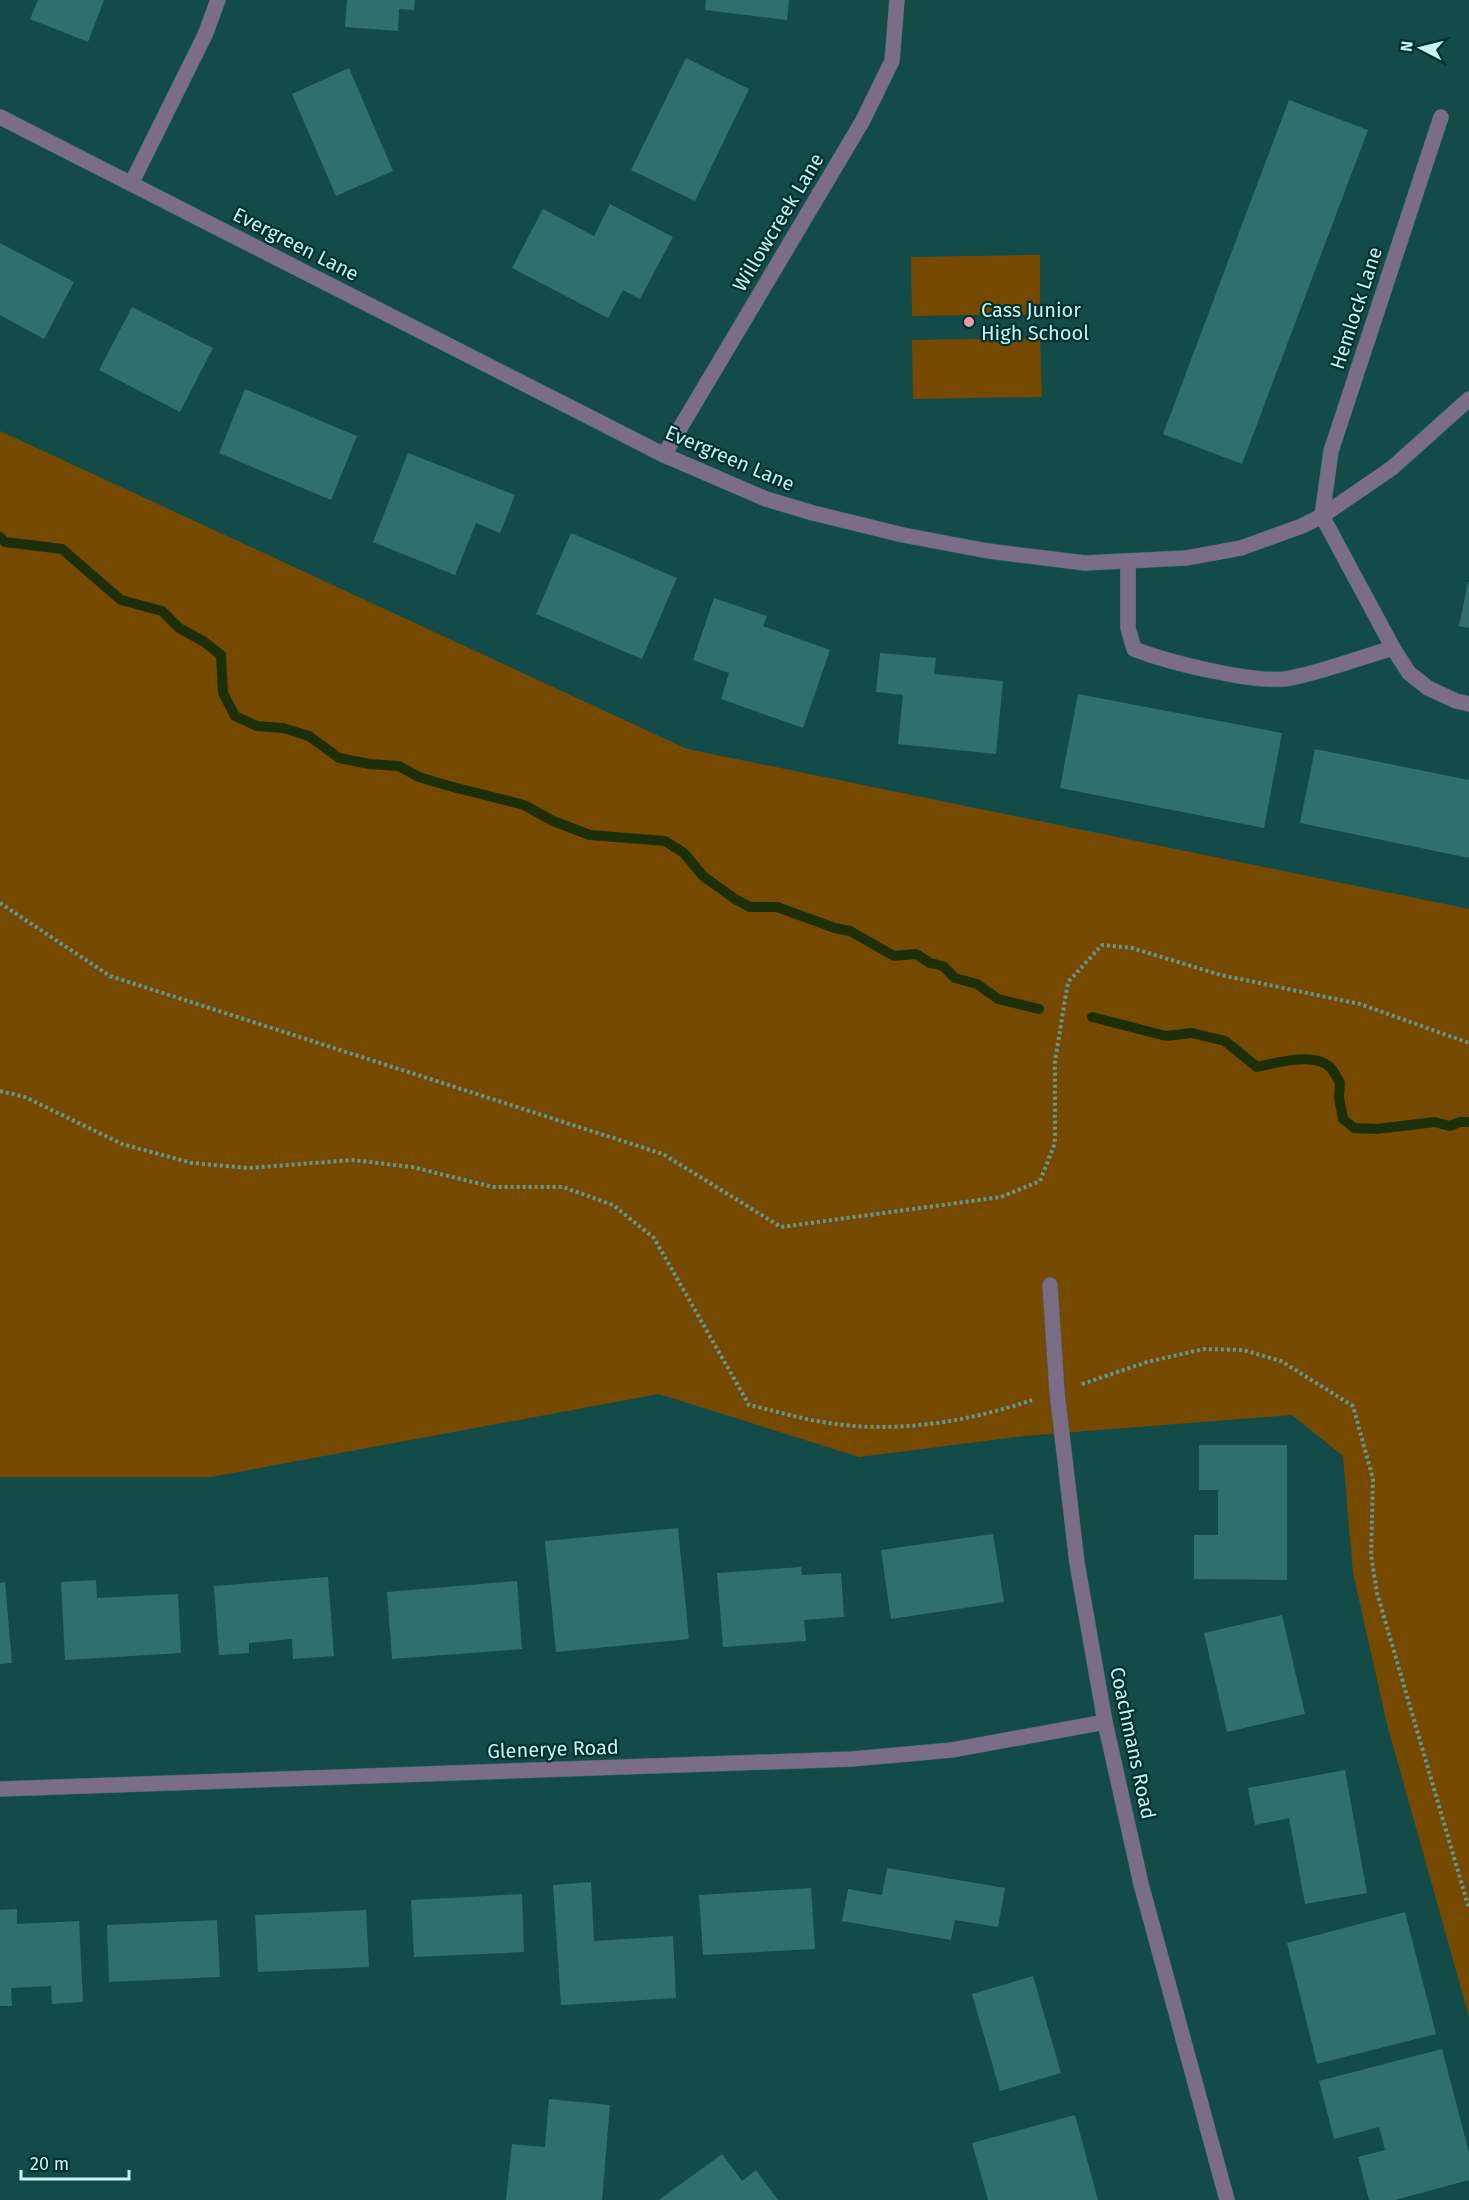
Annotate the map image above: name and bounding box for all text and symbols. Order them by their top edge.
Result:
north arrow [1391,18,1451,78]
text: N [1397,40,1417,53]
street label: Willowcreek Lane [727,148,829,296]
street label: Evergreen Lane [229,202,363,286]
street label: Hemlock Lane [1325,244,1387,372]
place label: Cass Junior High School [981,298,1089,345]
marker: Cass Junior High School [962,315,976,329]
street label: Evergreen Lane [662,420,798,496]
street label: Coachmans Road [1105,1665,1161,1821]
street label: Glenerye Road [487,1735,619,1763]
scale bar [21,2143,129,2181]
text: 20 m [30,2153,69,2175]

